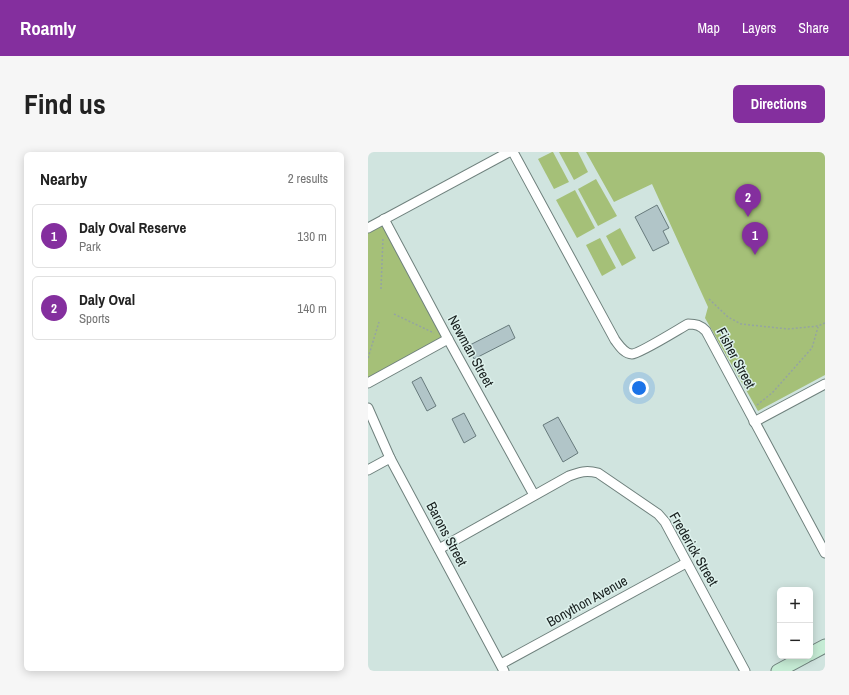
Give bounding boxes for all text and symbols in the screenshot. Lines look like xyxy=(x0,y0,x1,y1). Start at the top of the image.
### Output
text: Roamly xyxy=(20,15,76,41)
text: Map xyxy=(698,19,720,37)
text: Layers xyxy=(742,19,776,37)
text: Share xyxy=(798,19,829,37)
text: Find us xyxy=(24,85,106,123)
button: Directions xyxy=(733,85,825,123)
text: Nearby xyxy=(40,167,87,190)
text: 2 results xyxy=(288,170,328,187)
pin: 2 xyxy=(735,184,761,217)
text: Daly Oval Reserve xyxy=(79,217,186,238)
pin: 1 xyxy=(742,222,768,255)
text: 1 xyxy=(51,228,57,245)
text: 130 m xyxy=(297,228,327,245)
text: Park xyxy=(79,238,101,255)
text: Daly Oval xyxy=(79,289,135,310)
text: 2 xyxy=(51,300,57,317)
text: 140 m xyxy=(297,300,327,317)
text: Sports xyxy=(79,310,110,327)
street label: Newman Street xyxy=(444,312,498,390)
street label: Fisher Street xyxy=(712,324,760,392)
your location xyxy=(629,378,649,398)
street label: Barons Street xyxy=(423,499,471,569)
street label: Frederick Street xyxy=(666,509,722,589)
street label: Bonython Avenue xyxy=(543,571,631,631)
map controls xyxy=(777,587,813,659)
button: + xyxy=(777,587,813,623)
button: − xyxy=(777,623,813,659)

